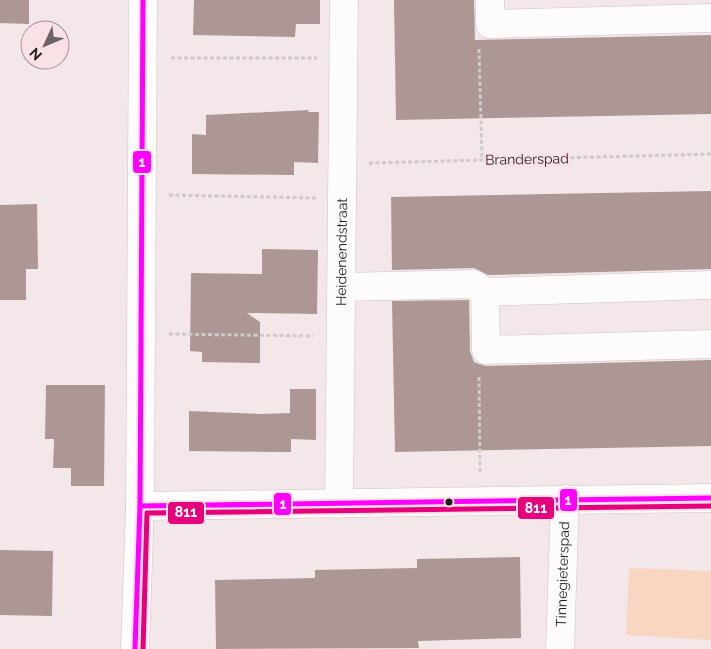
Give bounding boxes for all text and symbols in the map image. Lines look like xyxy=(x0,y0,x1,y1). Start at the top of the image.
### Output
north arrow xyxy=(20,20,70,70)
text: N xyxy=(26,45,45,63)
line badge: 1 xyxy=(132,150,152,174)
street label: Branderspad xyxy=(485,150,569,168)
text: 1 xyxy=(139,154,146,170)
street label: Heidenendstraat xyxy=(333,198,350,306)
line badge: 1 xyxy=(559,488,578,512)
line badge: 1 xyxy=(273,492,292,516)
text: 1 xyxy=(565,492,572,508)
text: 1 xyxy=(280,496,287,512)
line badge: 811 xyxy=(517,496,555,520)
unlabelled marker xyxy=(444,497,454,507)
text: 811 xyxy=(525,500,547,516)
line badge: 811 xyxy=(167,501,205,525)
text: 811 xyxy=(175,504,197,520)
street label: Tinnegieterspad xyxy=(553,521,572,627)

